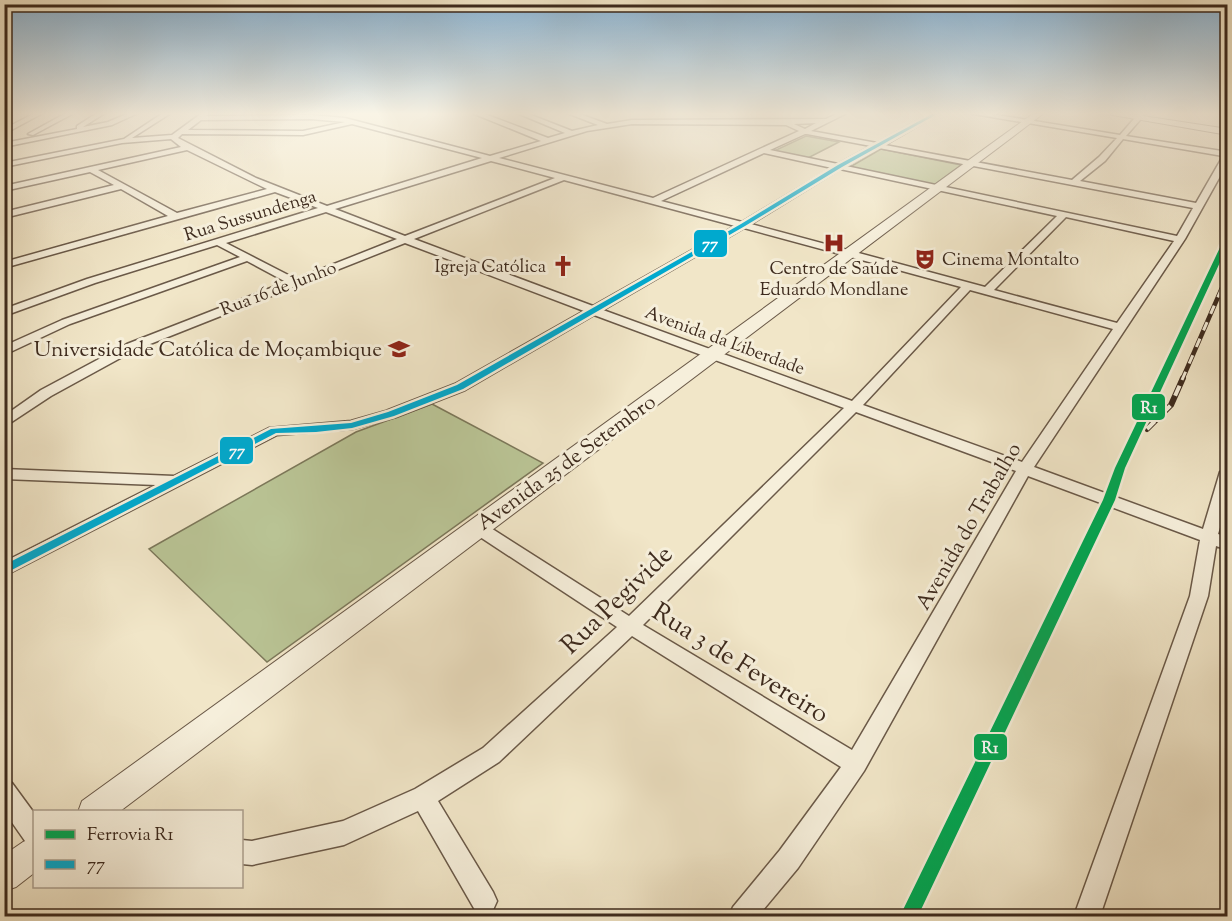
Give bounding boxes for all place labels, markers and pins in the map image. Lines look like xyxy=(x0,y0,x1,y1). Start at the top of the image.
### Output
hospital icon: Centro de Saúde Eduardo Mondlane xyxy=(822,231,846,255)
theatre icon: Cinema Montalto xyxy=(913,247,937,271)
place label: Cinema Montalto xyxy=(942,248,1079,274)
church icon: Igreja Católica xyxy=(551,254,575,278)
place label: Igreja Católica xyxy=(434,255,546,281)
place label: Centro de Saúde Eduardo Mondlane xyxy=(760,257,908,304)
place label: Universidade Católica de Moçambique xyxy=(34,336,382,366)
school or university icon: Universidade Católica de Moçambique xyxy=(387,337,411,361)

